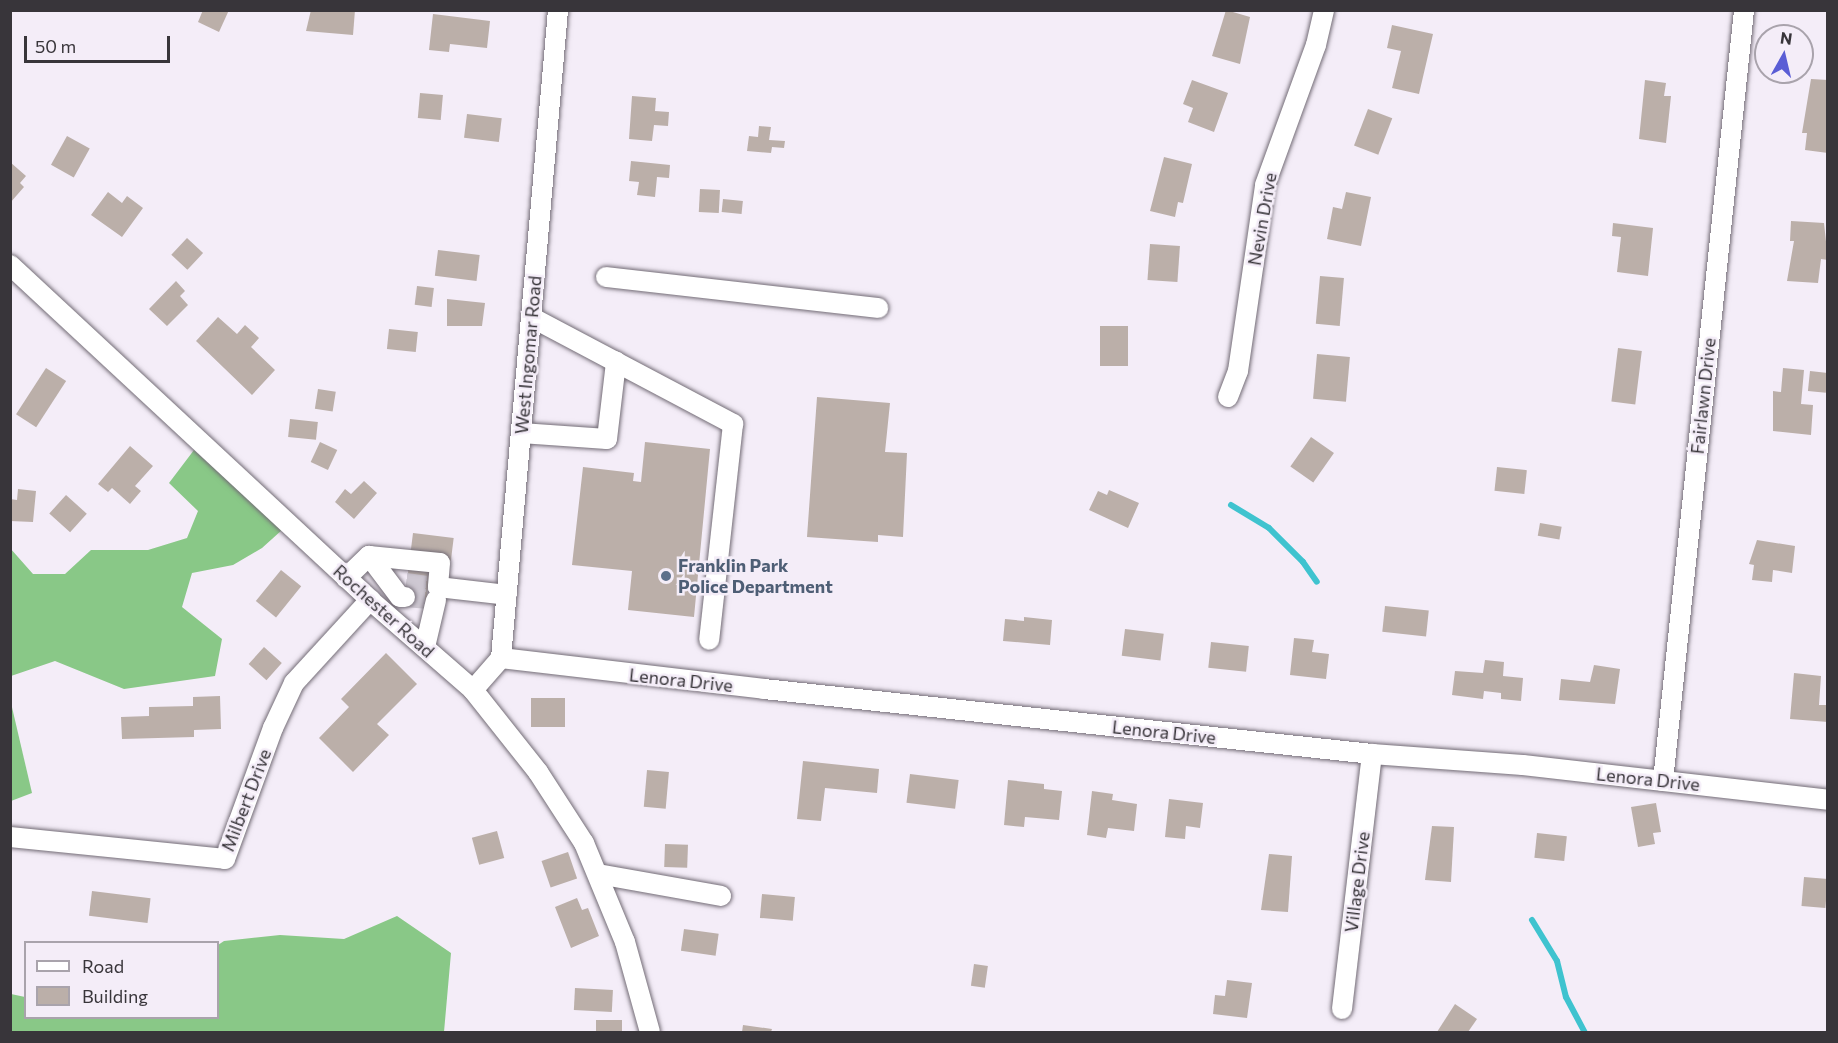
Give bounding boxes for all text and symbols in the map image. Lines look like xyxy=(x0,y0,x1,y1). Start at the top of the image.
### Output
scale bar xyxy=(27,24,172,62)
north arrow xyxy=(1754,24,1814,84)
text: N xyxy=(1779,27,1794,48)
text: 50 m xyxy=(35,35,76,57)
street label: Nevin Drive xyxy=(1243,171,1281,267)
street label: West Ingomar Road xyxy=(510,275,546,435)
street label: Fairlawn Drive xyxy=(1686,337,1720,455)
place label: Franklin Park Police Department xyxy=(678,555,833,598)
street label: Rochester Road xyxy=(329,560,439,662)
marker: Franklin Park Police Department xyxy=(659,569,673,583)
street label: Lenora Drive xyxy=(628,664,734,696)
street label: Lenora Drive xyxy=(1111,716,1217,748)
street label: Milbert Drive xyxy=(217,746,275,854)
street label: Lenora Drive xyxy=(1595,763,1701,795)
street label: Village Drive xyxy=(1340,830,1374,934)
legend xyxy=(24,941,219,1019)
text: Road xyxy=(82,955,124,977)
text: Building xyxy=(82,985,148,1007)

